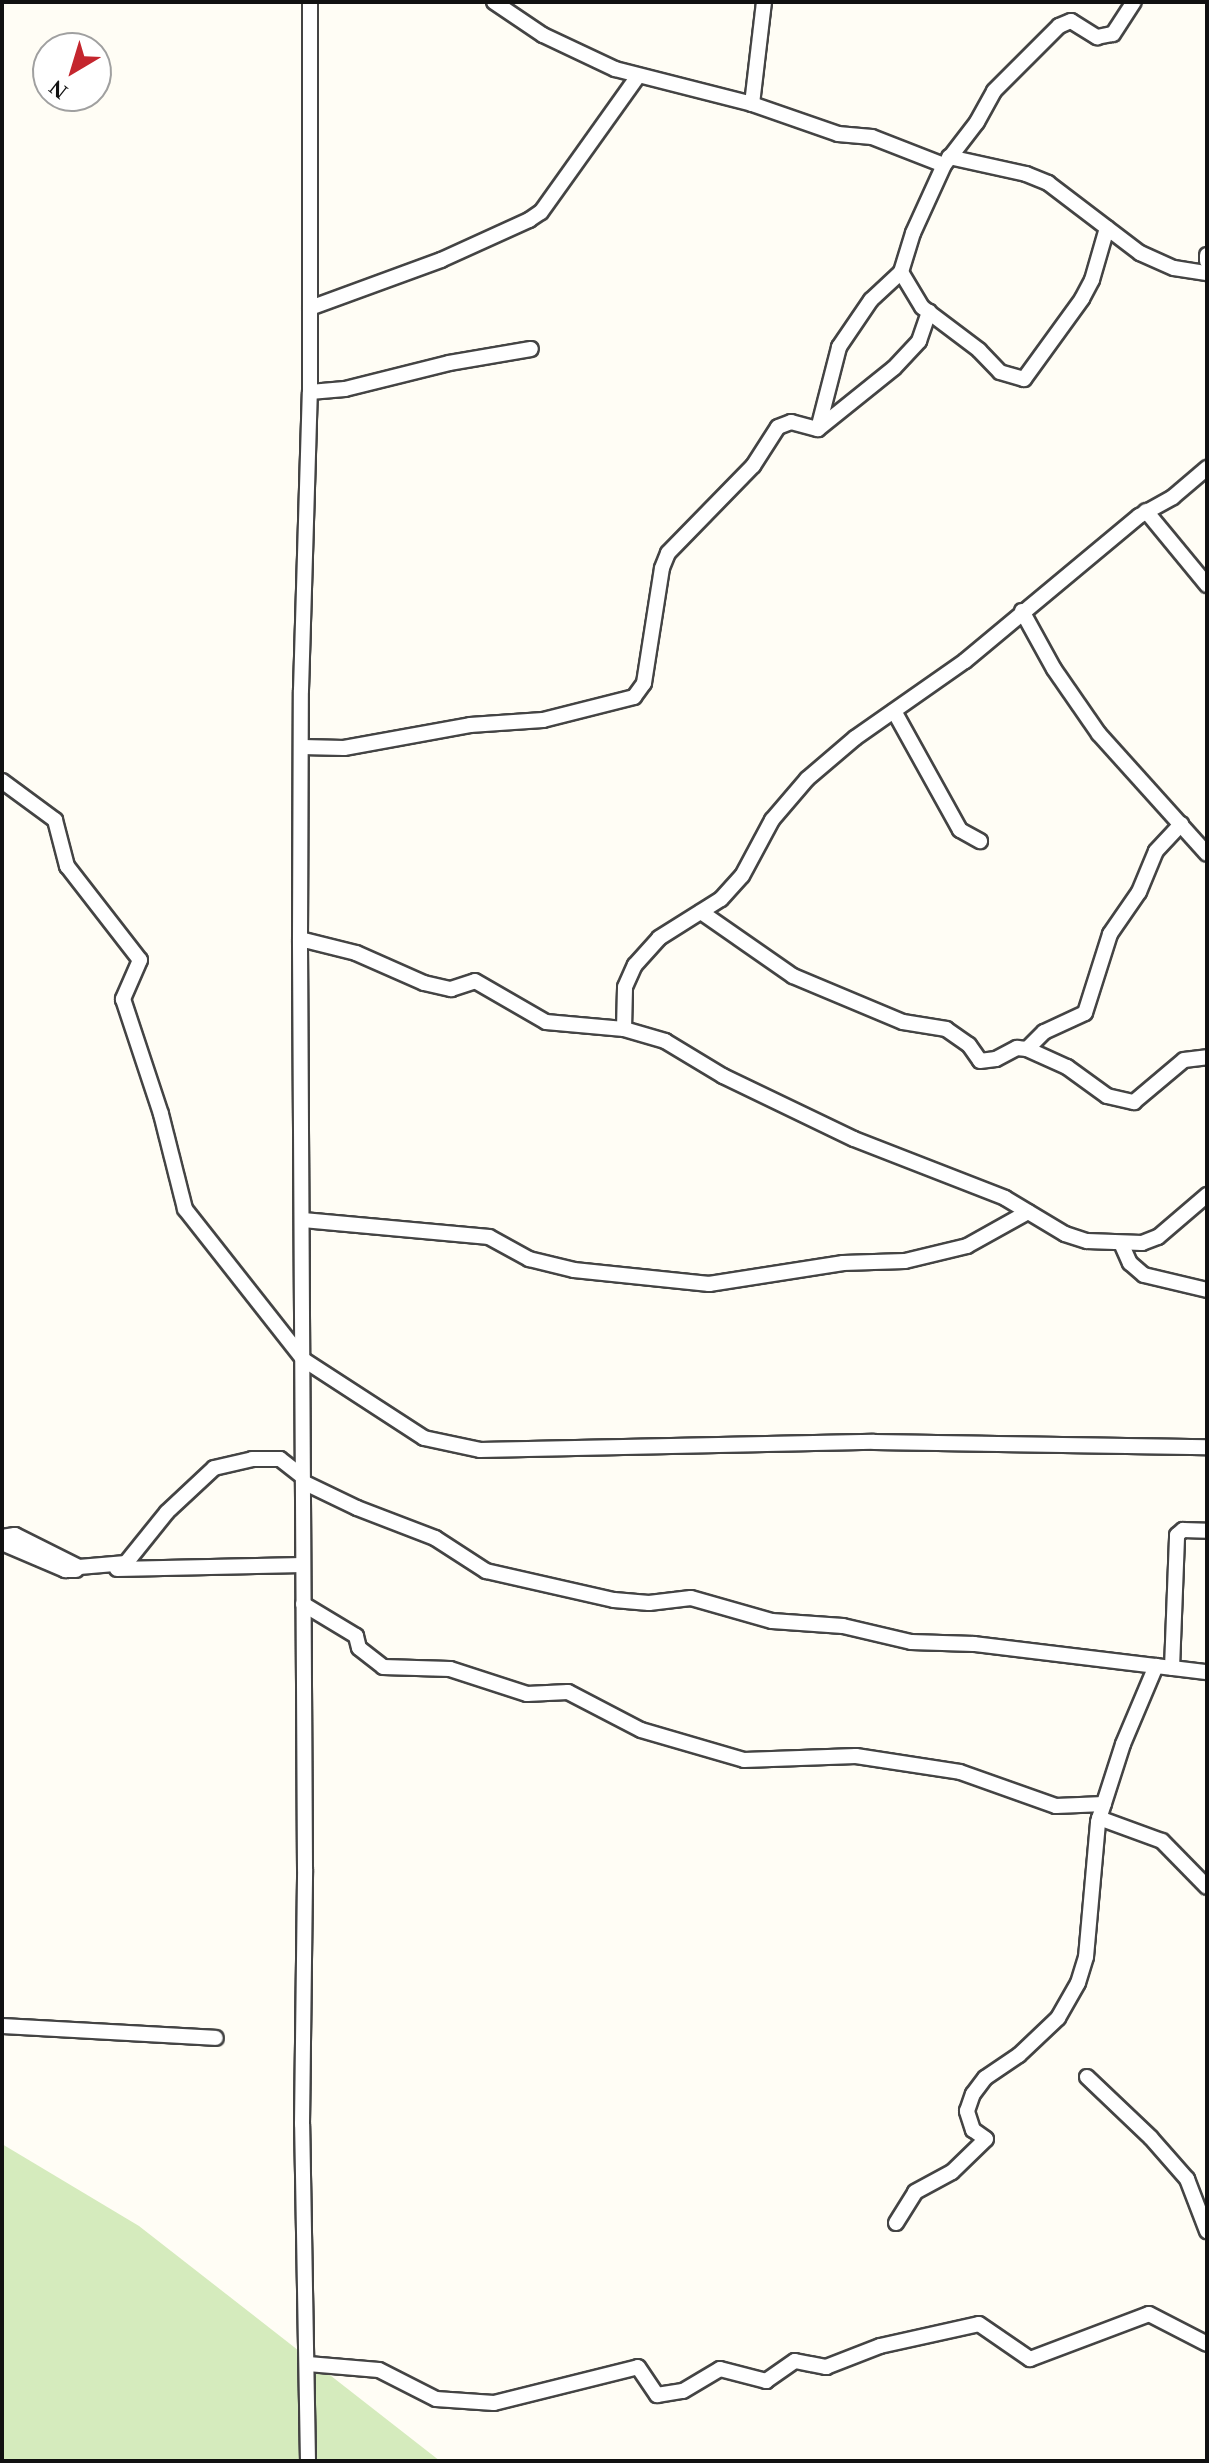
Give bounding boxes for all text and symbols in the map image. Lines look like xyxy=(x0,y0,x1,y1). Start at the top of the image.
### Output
north arrow xyxy=(32,32,112,112)
text: N xyxy=(44,75,72,104)

